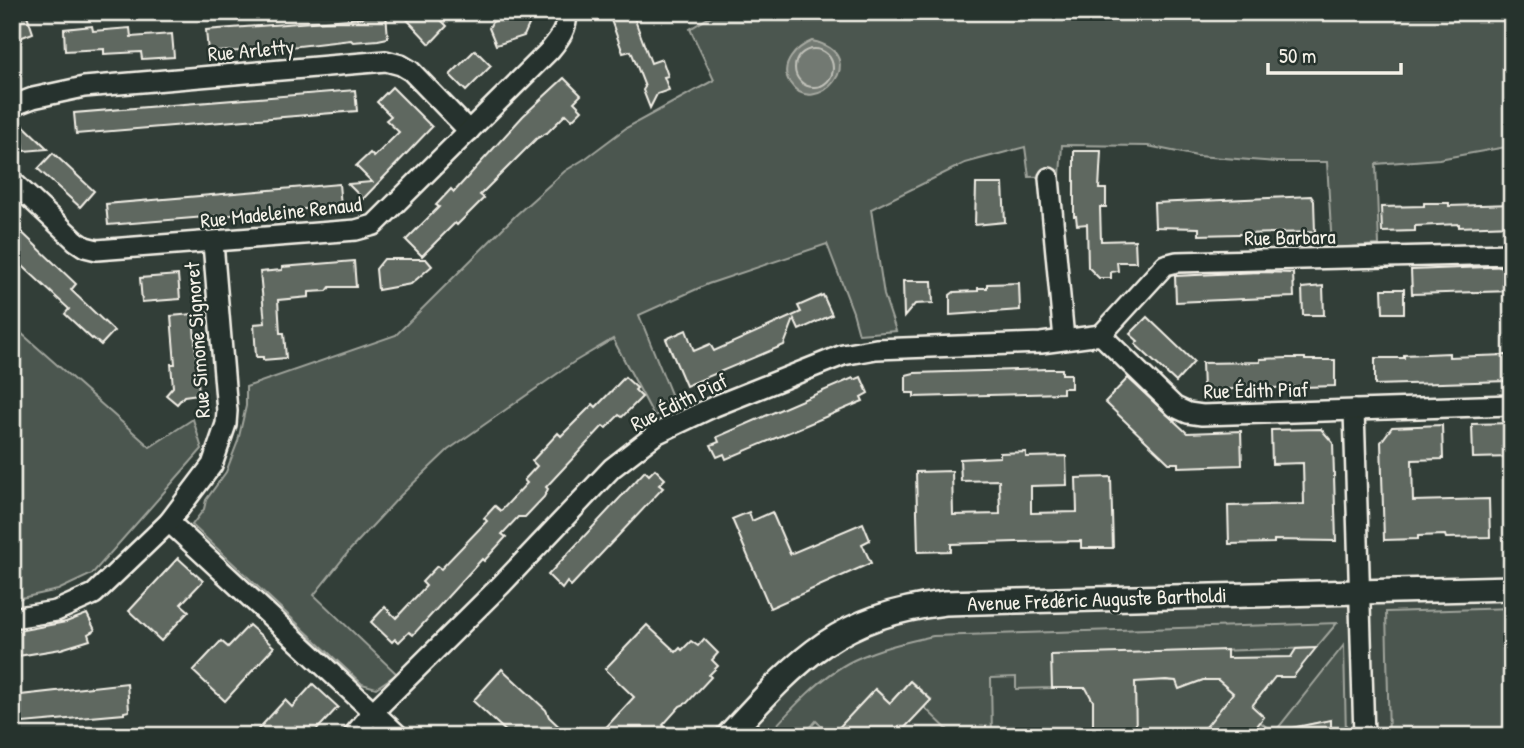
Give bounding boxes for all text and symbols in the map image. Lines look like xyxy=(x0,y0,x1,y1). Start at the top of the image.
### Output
street label: Rue Arletty xyxy=(207,32,296,68)
scale bar xyxy=(1268,32,1402,76)
text: 50 m xyxy=(1279,41,1316,70)
street label: Rue Madeleine Renaud xyxy=(199,189,363,235)
street label: Rue Barbara xyxy=(1244,222,1336,252)
street label: Rue Simone Signoret xyxy=(177,260,217,419)
street label: Rue Édith Piaf xyxy=(626,366,733,438)
street label: Rue Édith Piaf xyxy=(1203,375,1309,405)
street label: Avenue Frédéric Auguste Bartholdi xyxy=(967,580,1227,618)

